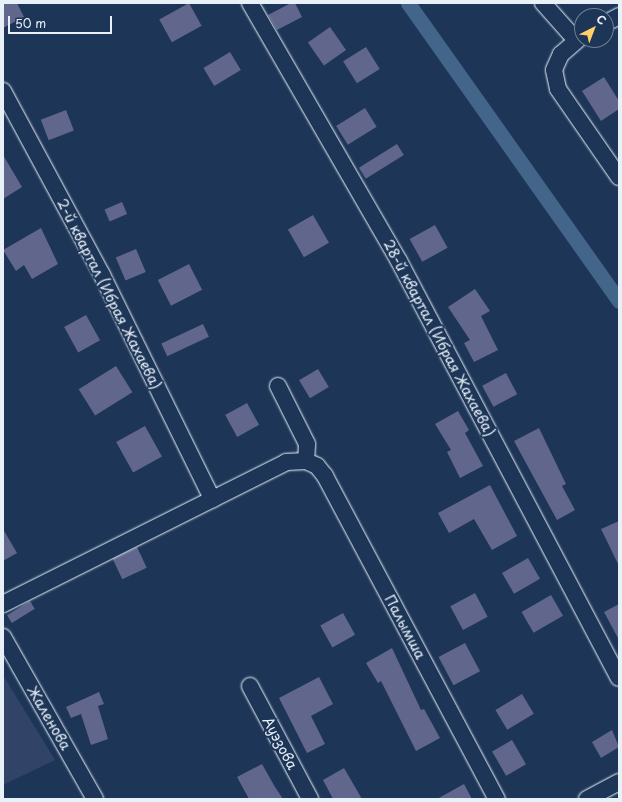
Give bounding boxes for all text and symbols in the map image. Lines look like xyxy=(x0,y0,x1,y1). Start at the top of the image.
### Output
scale bar xyxy=(10,8,114,34)
north arrow xyxy=(574,8,614,48)
text: С xyxy=(593,10,610,29)
text: 50 m xyxy=(15,14,46,32)
street label: 2-й квартал (Ибрая Жахаева) xyxy=(53,196,165,392)
street label: 28-й квартал (Ибрая Жахаева) xyxy=(380,236,498,440)
street label: Палымша xyxy=(381,592,429,662)
street label: Жаленова xyxy=(24,683,74,753)
street label: Ауэзова xyxy=(259,714,301,772)

